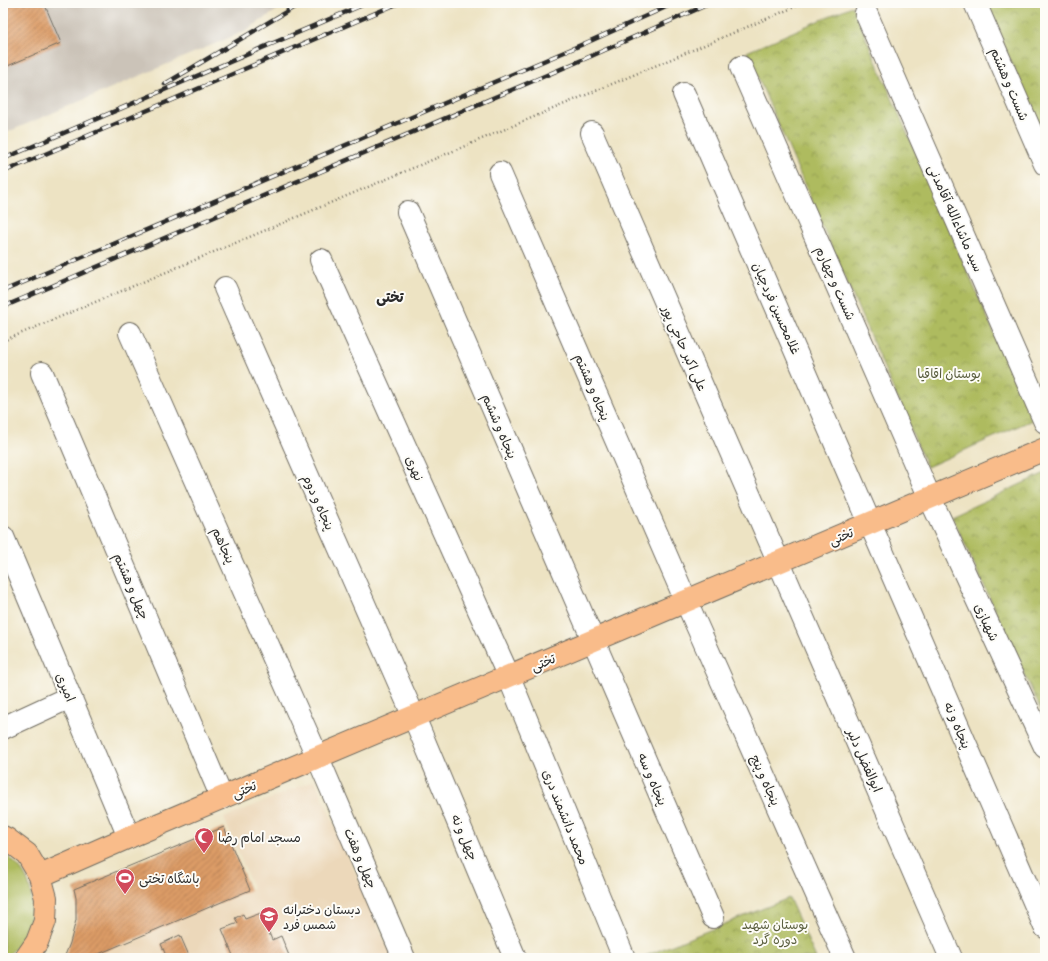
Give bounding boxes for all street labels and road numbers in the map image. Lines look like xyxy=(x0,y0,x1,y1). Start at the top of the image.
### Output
street label: شست و هشتم xyxy=(984,45,1032,125)
street label: سید ماشاءالله آقامدنی xyxy=(921,162,986,276)
street label: شست و چهارم xyxy=(809,244,859,324)
street label: غلامحسین فردچیان xyxy=(746,260,804,358)
street label: علی اکبر حاجی پور xyxy=(655,302,710,395)
street label: پنجاه و هشتم xyxy=(568,352,613,425)
street label: پنجاه و ششم xyxy=(475,392,520,463)
street label: نهری xyxy=(399,453,427,485)
street label: پنجاه و دوم xyxy=(296,472,338,534)
street label: پنجاهم xyxy=(205,525,238,567)
street label: تختی xyxy=(827,525,858,552)
street label: چهل و هشتم xyxy=(107,551,152,623)
street label: شهبازی xyxy=(968,601,1002,645)
street label: تختی xyxy=(529,651,560,678)
street label: امیری xyxy=(49,670,78,705)
street label: پنجاه و نه xyxy=(937,700,974,753)
street label: ابوالفضل دلیر xyxy=(840,725,885,796)
street label: پنجاه و سه xyxy=(631,751,670,809)
street label: پنجاه و پنج xyxy=(744,752,783,810)
street label: محمد دانشمند دری xyxy=(536,767,592,869)
street label: تختی xyxy=(230,778,261,805)
street label: چهل و نه xyxy=(444,812,481,864)
street label: چهل و هفت xyxy=(337,826,380,892)

